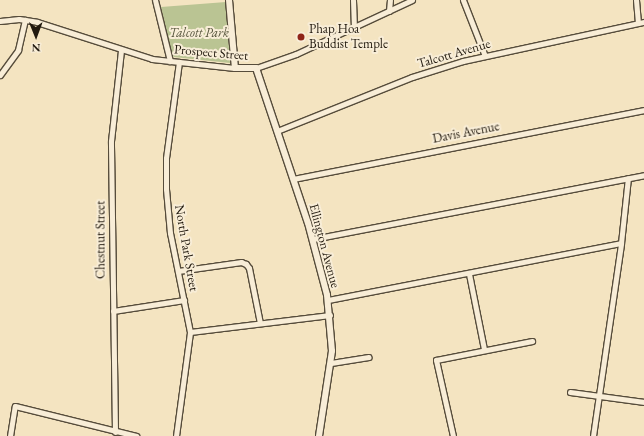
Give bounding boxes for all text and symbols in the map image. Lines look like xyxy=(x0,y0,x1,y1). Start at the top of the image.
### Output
north arrow xyxy=(16,16,56,56)
place label: Phap Hoa Buddist Temple xyxy=(309,22,388,53)
park label: Talcott Park xyxy=(169,25,229,41)
marker: Phap Hoa Buddist Temple xyxy=(296,32,306,42)
street label: Talcott Avenue xyxy=(416,36,492,72)
text: N xyxy=(32,41,41,55)
street label: Prospect Street xyxy=(173,42,249,64)
street label: Davis Avenue xyxy=(431,119,501,147)
street label: Chestnut Street xyxy=(93,201,109,279)
street label: Ellington Avenue xyxy=(305,202,343,290)
street label: North Park Street xyxy=(171,203,201,293)

